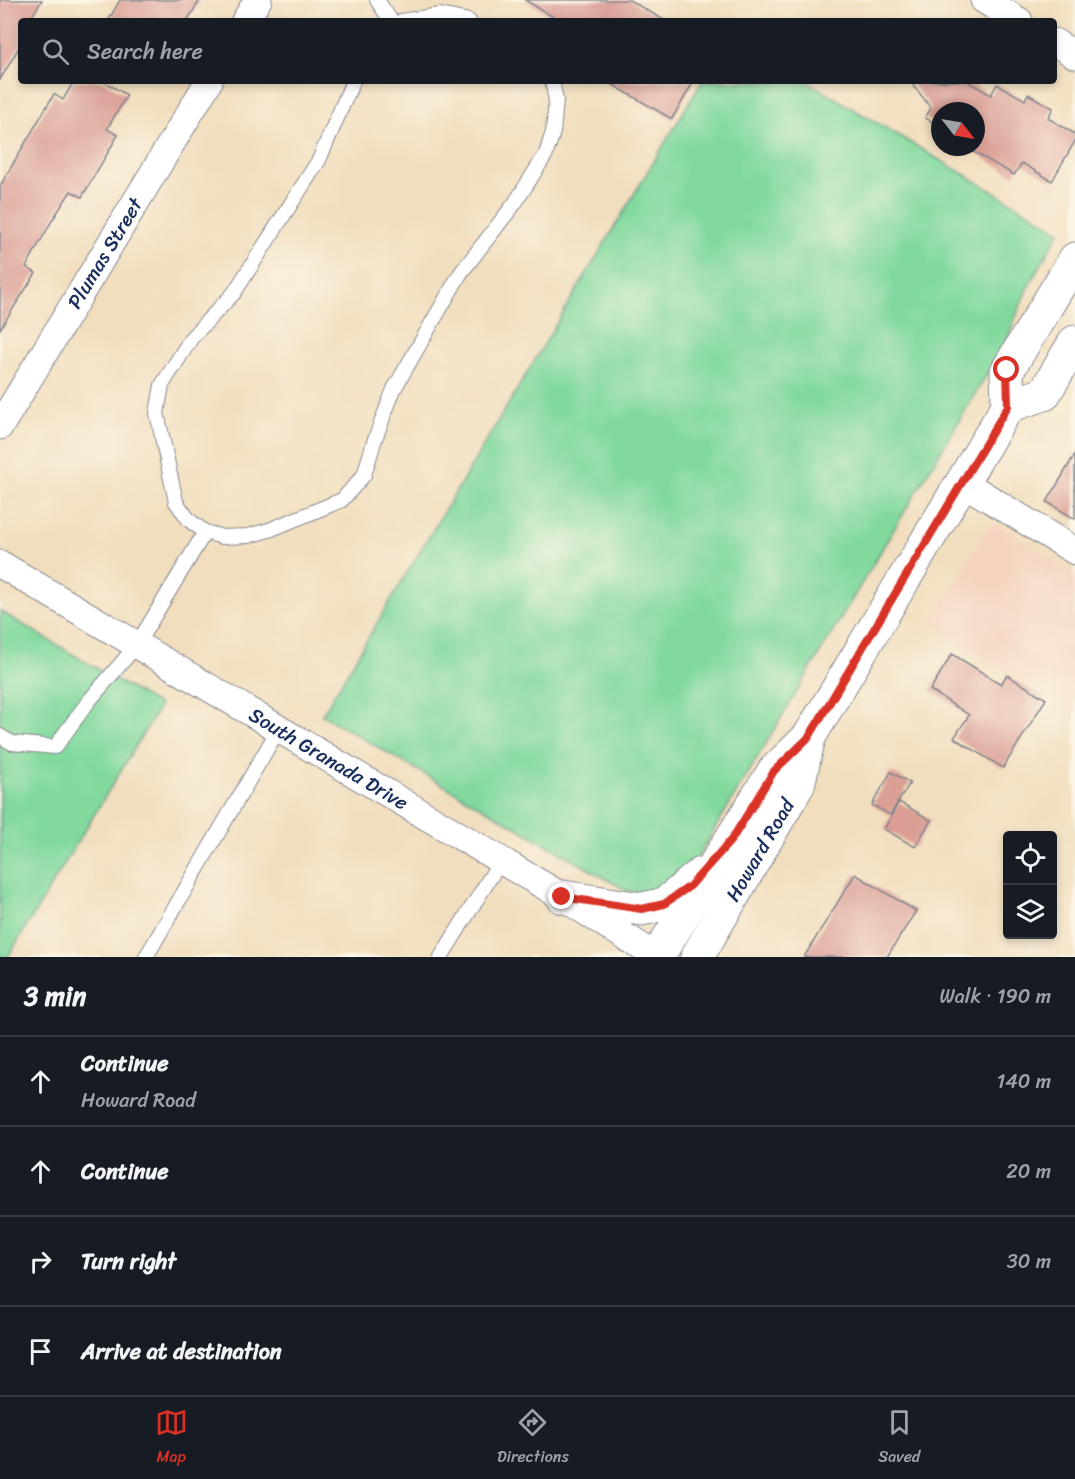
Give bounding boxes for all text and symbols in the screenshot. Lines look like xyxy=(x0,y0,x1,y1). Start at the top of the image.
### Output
search box xyxy=(18,18,1057,84)
text: Search here xyxy=(87,32,203,71)
icon: search xyxy=(39,35,72,68)
north arrow xyxy=(931,102,985,156)
street label: Plumas Street xyxy=(58,190,153,316)
route start xyxy=(993,356,1019,382)
street label: South Granada Drive xyxy=(242,698,415,820)
street label: Howard Road xyxy=(716,791,805,909)
map controls xyxy=(1003,831,1057,939)
button: locate xyxy=(1003,831,1057,885)
route end xyxy=(548,883,574,909)
button: layers xyxy=(1003,885,1057,939)
text: 3 min xyxy=(24,973,86,1019)
text: Walk · 190 m xyxy=(939,979,1051,1014)
text: Continue xyxy=(81,1044,169,1083)
text: 140 m xyxy=(997,1064,1051,1099)
icon: ahead xyxy=(24,1065,57,1098)
text: Howard Road xyxy=(81,1083,196,1118)
text: Continue xyxy=(81,1152,169,1191)
text: 20 m xyxy=(1006,1154,1051,1189)
icon: ahead xyxy=(24,1155,57,1188)
text: Turn right xyxy=(81,1242,176,1281)
text: 30 m xyxy=(1007,1244,1051,1279)
icon: right xyxy=(24,1245,57,1278)
text: Arrive at destination xyxy=(81,1332,282,1371)
icon: arrive xyxy=(24,1335,57,1368)
tab: Map xyxy=(155,1406,188,1471)
tab: Directions xyxy=(497,1406,569,1471)
tab: Saved xyxy=(878,1406,920,1471)

